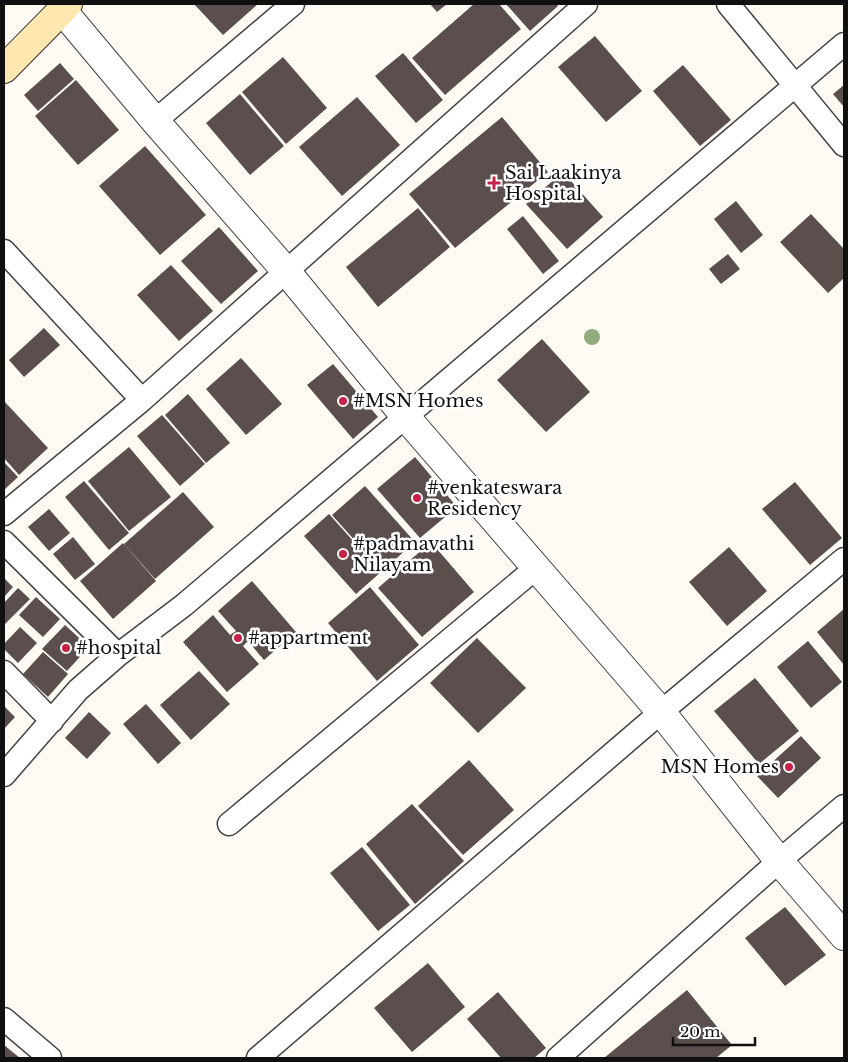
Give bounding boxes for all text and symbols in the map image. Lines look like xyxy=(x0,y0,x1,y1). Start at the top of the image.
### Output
place label: Sai Laakinya Hospital xyxy=(505,162,622,205)
marker: Sai Laakinya Hospital xyxy=(487,176,501,190)
place label: #MSN Homes xyxy=(353,390,483,412)
marker: #MSN Homes xyxy=(337,395,349,407)
place label: #venkateswara Residency xyxy=(427,477,562,520)
marker: #venkateswara Residency xyxy=(411,492,423,504)
place label: #padmavathi Nilayam xyxy=(353,533,474,576)
marker: #padmavathi Nilayam xyxy=(337,548,349,560)
place label: #appartment xyxy=(248,627,369,649)
marker: #appartment xyxy=(232,632,244,644)
place label: #hospital xyxy=(76,637,161,659)
marker: #hospital xyxy=(60,642,72,654)
place label: MSN Homes xyxy=(661,756,779,778)
marker: MSN Homes xyxy=(783,761,795,773)
scale bar xyxy=(673,1014,756,1046)
text: 20 m xyxy=(680,1022,720,1041)

